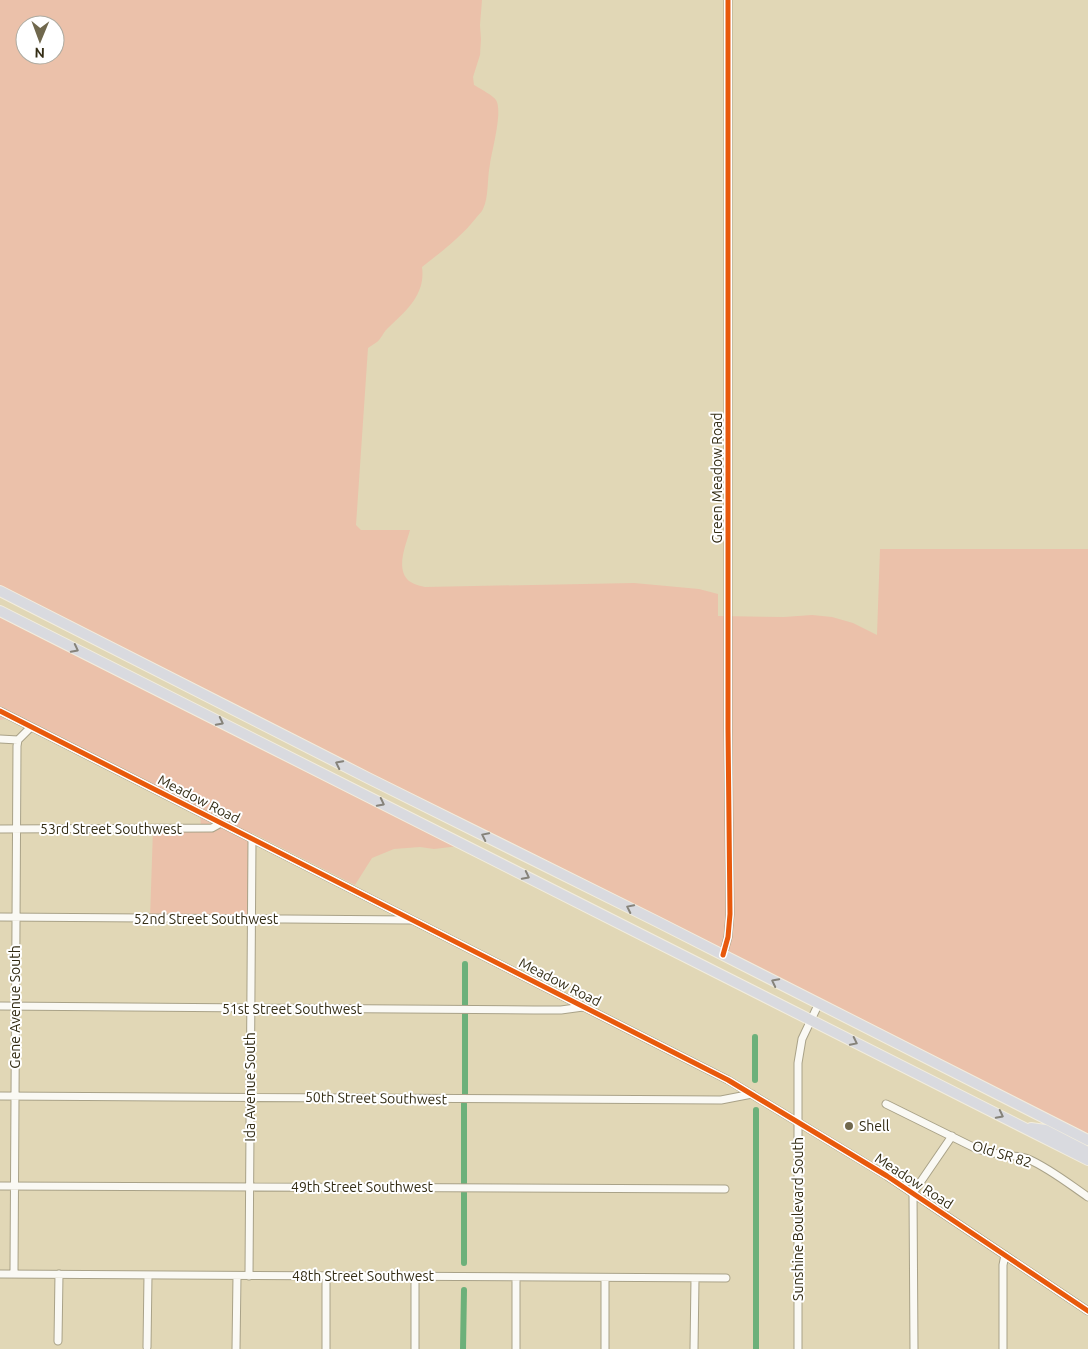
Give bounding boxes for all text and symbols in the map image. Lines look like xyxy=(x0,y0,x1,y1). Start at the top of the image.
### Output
north arrow xyxy=(15,15,65,65)
text: N xyxy=(34,45,45,61)
street label: Green Meadow Road xyxy=(709,412,725,544)
one-way arrow xyxy=(69,643,78,653)
one-way arrow xyxy=(215,716,224,726)
one-way arrow xyxy=(335,760,344,770)
street label: Meadow Road xyxy=(155,771,243,827)
one-way arrow xyxy=(376,796,385,807)
street label: 53rd Street Southwest xyxy=(40,821,182,837)
one-way arrow xyxy=(481,832,490,842)
one-way arrow xyxy=(521,870,530,880)
one-way arrow xyxy=(626,904,635,914)
street label: 52nd Street Southwest xyxy=(134,911,279,927)
street label: Gene Avenue South xyxy=(7,945,23,1069)
street label: Meadow Road xyxy=(516,954,604,1010)
one-way arrow xyxy=(772,978,781,988)
street label: 51st Street Southwest xyxy=(222,1001,363,1017)
street label: Ida Avenue South xyxy=(242,1032,258,1142)
one-way arrow xyxy=(849,1036,858,1046)
street label: 50th Street Southwest xyxy=(305,1089,448,1107)
one-way arrow xyxy=(995,1109,1004,1119)
place label: Shell xyxy=(859,1118,890,1134)
marker: Shell xyxy=(843,1120,855,1132)
street label: Sunshine Boulevard South xyxy=(790,1137,806,1301)
street label: Old SR 82 xyxy=(970,1137,1034,1171)
street label: Meadow Road xyxy=(872,1150,956,1212)
street label: 49th Street Southwest xyxy=(291,1179,433,1195)
street label: 48th Street Southwest xyxy=(292,1268,434,1284)

